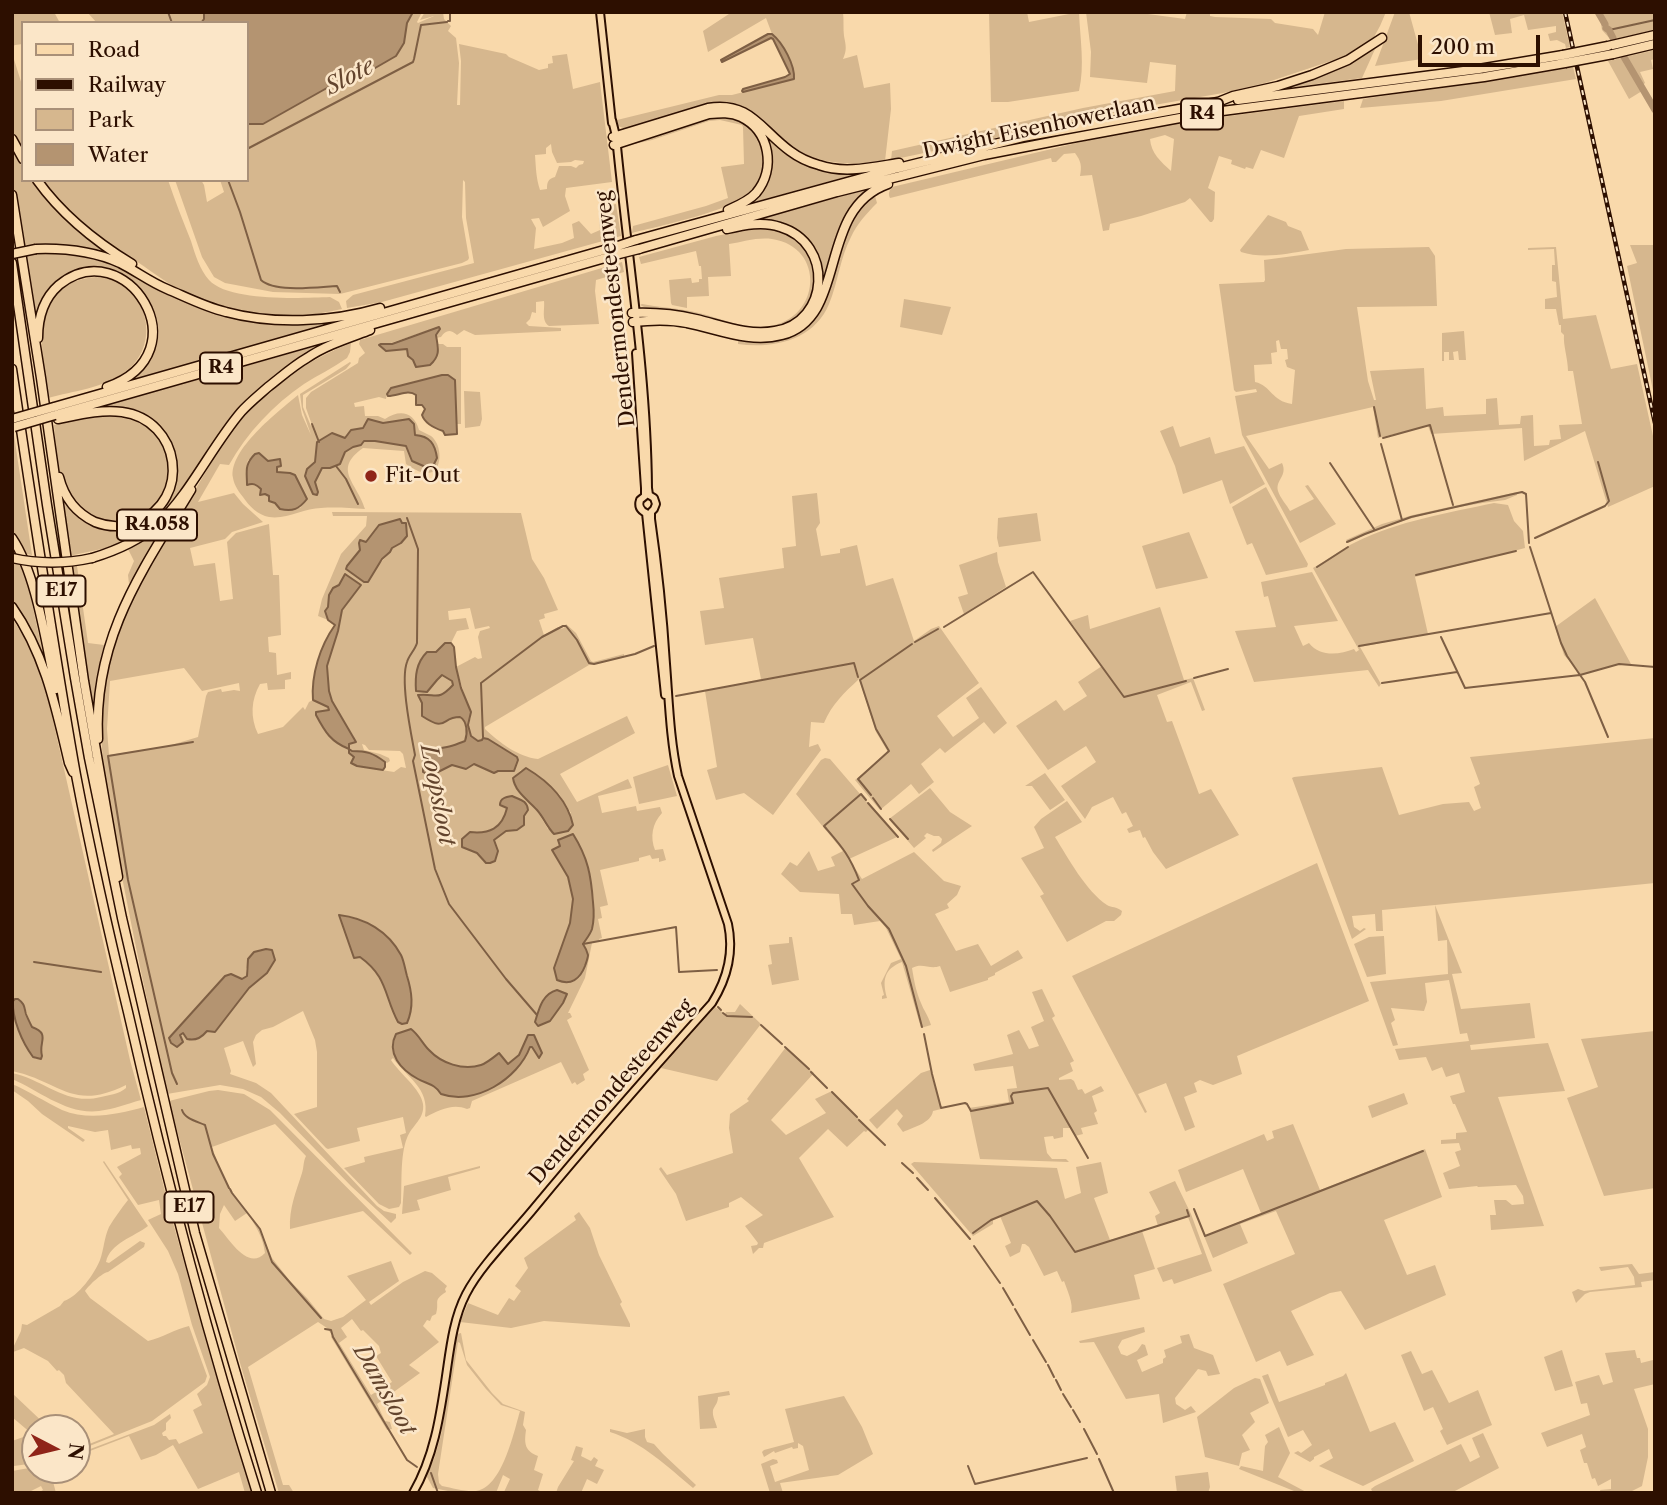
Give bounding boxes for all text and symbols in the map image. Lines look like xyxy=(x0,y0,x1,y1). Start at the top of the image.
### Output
legend xyxy=(21,21,248,182)
scale bar xyxy=(1422,21,1544,65)
text: 200 m xyxy=(1431,34,1495,59)
text: Road xyxy=(88,37,140,62)
water label: Slote xyxy=(321,53,379,101)
text: Railway xyxy=(88,72,166,97)
street label: Dwight Eisenhowerlaan xyxy=(920,91,1158,165)
road number: R4 xyxy=(1181,98,1223,130)
text: Park xyxy=(88,107,134,132)
text: Water xyxy=(88,142,148,167)
street label: Dendermondesteenweg xyxy=(591,190,641,428)
road number: R4 xyxy=(200,352,242,384)
place label: Fit-Out xyxy=(385,463,460,489)
marker: Fit-Out xyxy=(363,468,379,484)
road number: R4.058 xyxy=(117,510,197,540)
road number: E17 xyxy=(36,576,86,606)
water label: Loopsloot xyxy=(414,742,460,848)
street label: Dendermondesteenweg xyxy=(525,994,699,1190)
road number: E17 xyxy=(164,1191,214,1222)
water label: Damsloot xyxy=(347,1339,421,1441)
north arrow xyxy=(21,1414,91,1484)
text: N xyxy=(63,1442,88,1461)

